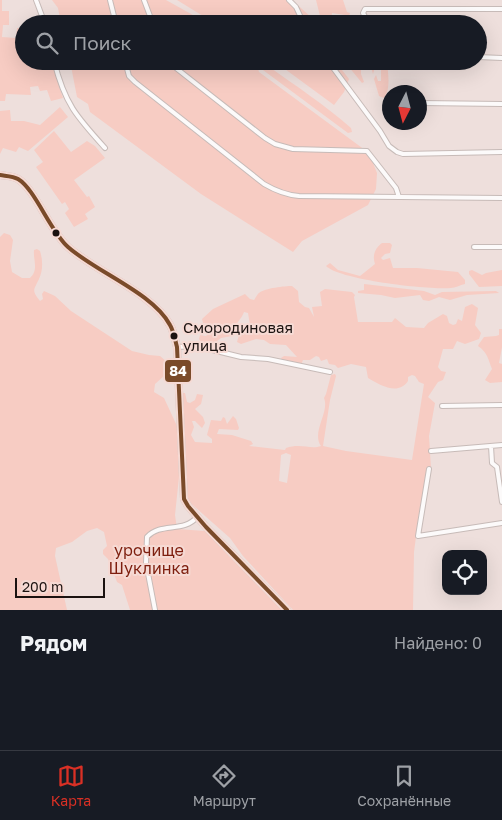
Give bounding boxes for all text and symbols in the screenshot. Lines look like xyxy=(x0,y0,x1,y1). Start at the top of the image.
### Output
search box xyxy=(15,15,487,70)
icon: search xyxy=(33,29,61,57)
text: Поиск xyxy=(73,31,132,54)
north arrow xyxy=(382,85,427,130)
unlabelled marker xyxy=(51,228,61,238)
place label: Смородиновая улица xyxy=(183,318,293,354)
marker: Смородиновая улица xyxy=(169,331,179,341)
line badge: 84 xyxy=(164,359,192,383)
text: 84 xyxy=(169,362,187,379)
park label: урочище Шуклинка xyxy=(109,540,189,578)
map controls xyxy=(442,550,487,595)
button: locate xyxy=(442,550,487,595)
scale bar xyxy=(15,575,105,598)
text: 200 m xyxy=(22,578,63,595)
text: Рядом xyxy=(20,630,87,656)
text: Найдено: 0 xyxy=(394,633,482,653)
tab: Карта xyxy=(51,762,91,809)
tab: Маршрут xyxy=(193,762,256,809)
tab: Сохранённые xyxy=(357,762,451,809)

